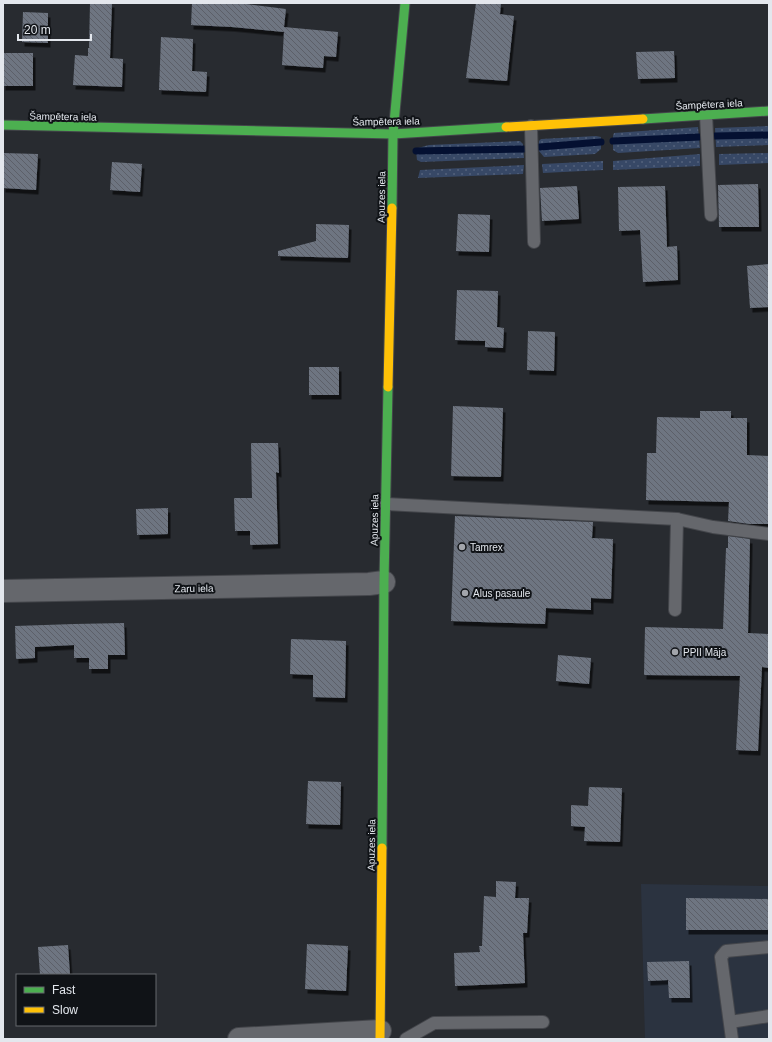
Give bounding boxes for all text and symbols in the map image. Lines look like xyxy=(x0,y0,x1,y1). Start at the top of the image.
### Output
scale bar xyxy=(18,16,91,42)
text: 20 m xyxy=(24,23,51,37)
street label: Šampētera iela xyxy=(675,96,743,112)
street label: Šampētera iela xyxy=(29,109,97,123)
street label: Šampētera iela xyxy=(352,114,420,128)
street label: Apuzes iela xyxy=(376,171,387,223)
street label: Apuzes iela xyxy=(369,494,380,546)
marker: Tamrex xyxy=(457,542,467,552)
place label: Tamrex xyxy=(470,542,503,553)
street label: Zaru iela xyxy=(174,583,214,594)
marker: Alus pasaule xyxy=(460,588,470,598)
place label: Alus pasaule xyxy=(473,588,531,599)
marker: PPII Māja xyxy=(670,647,680,657)
place label: PPII Māja xyxy=(683,647,727,658)
street label: Apuzes iela xyxy=(366,819,377,871)
legend xyxy=(16,974,156,1026)
text: Fast xyxy=(52,983,76,997)
text: Slow xyxy=(52,1003,78,1017)

